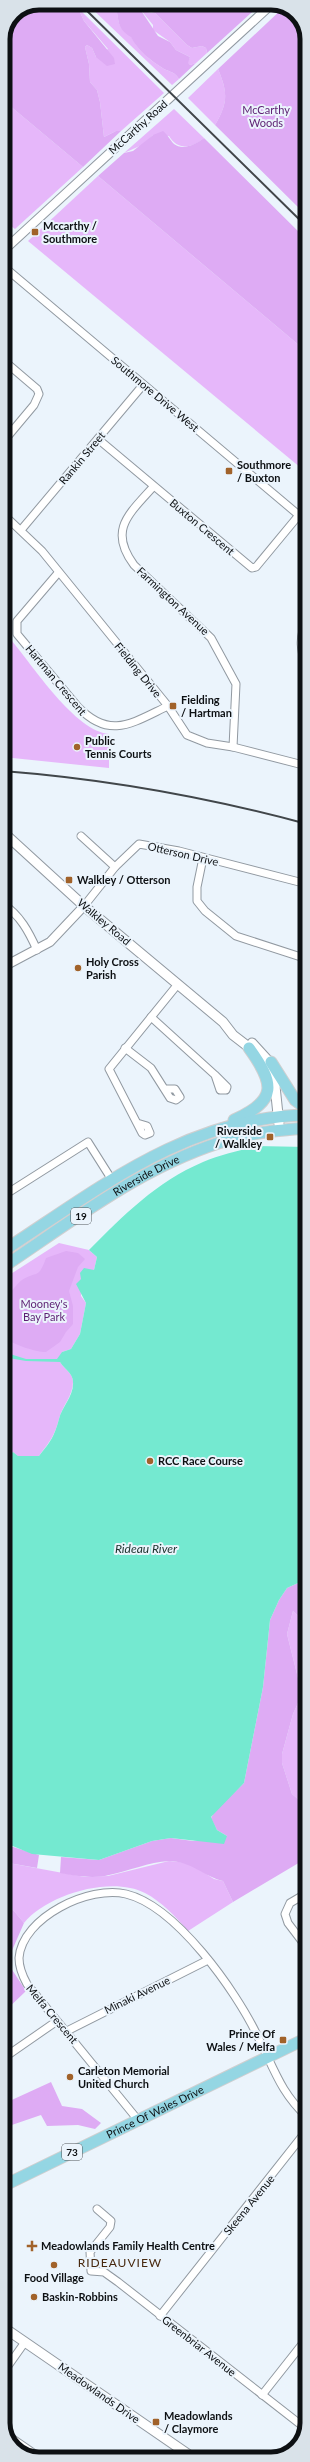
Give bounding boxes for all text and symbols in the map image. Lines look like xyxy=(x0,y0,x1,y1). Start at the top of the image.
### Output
street label: McCarthy Road xyxy=(106,97,170,156)
park label: McCarthy Woods xyxy=(242,103,290,129)
place label: Mccarthy / Southmore xyxy=(43,219,97,245)
marker: Mccarthy / Southmore xyxy=(30,227,40,237)
street label: Southmore Drive West xyxy=(109,353,202,434)
street label: Rankin Street xyxy=(56,429,107,487)
place label: Southmore / Buxton xyxy=(237,458,291,484)
marker: Southmore / Buxton xyxy=(224,466,234,476)
street label: Buxton Crescent xyxy=(167,496,237,557)
street label: Farmington Avenue xyxy=(135,564,212,637)
street label: Fielding Drive xyxy=(112,640,165,700)
street label: Hartman Crescent xyxy=(23,642,90,718)
place label: Fielding / Hartman xyxy=(181,693,232,719)
marker: Fielding / Hartman xyxy=(168,701,178,711)
place label: Public Tennis Courts xyxy=(85,734,152,760)
marker: Public Tennis Courts xyxy=(72,742,82,752)
street label: Otterson Drive xyxy=(146,839,220,868)
place label: Walkley / Otterson xyxy=(77,873,170,886)
marker: Walkley / Otterson xyxy=(64,875,74,885)
street label: Walkley Road xyxy=(75,896,134,948)
place label: Holy Cross Parish xyxy=(86,955,139,981)
marker: Holy Cross Parish xyxy=(73,963,83,973)
place label: Riverside / Walkley xyxy=(215,1124,262,1150)
marker: Riverside / Walkley xyxy=(265,1132,275,1142)
street label: Riverside Drive xyxy=(110,1152,181,1198)
road number: 19 xyxy=(71,1208,91,1224)
park label: Mooney's Bay Park xyxy=(21,1297,68,1323)
place label: RCC Race Course xyxy=(158,1454,243,1467)
marker: RCC Race Course xyxy=(145,1456,155,1466)
water label: Rideau River xyxy=(115,1541,178,1556)
street label: Minaki Avenue xyxy=(102,1973,172,2016)
street label: Melfa Crescent xyxy=(24,1981,81,2046)
place label: Prince Of Wales / Melfa xyxy=(206,2027,275,2053)
marker: Prince Of Wales / Melfa xyxy=(278,2035,288,2045)
place label: Carleton Memorial United Church xyxy=(78,2064,170,2090)
marker: Carleton Memorial United Church xyxy=(65,2072,75,2082)
street label: Prince Of Wales Drive xyxy=(104,2082,206,2141)
road number: 73 xyxy=(62,2144,82,2160)
street label: Skeena Avenue xyxy=(221,2172,277,2237)
place label: Meadowlands Family Health Centre xyxy=(41,2239,215,2252)
marker: Meadowlands Family Health Centre xyxy=(26,2240,38,2252)
district label: RIDEAUVIEW xyxy=(78,2255,162,2270)
marker: Food Village xyxy=(49,2260,59,2270)
place label: Food Village xyxy=(24,2271,84,2284)
place label: Baskin-Robbins xyxy=(42,2290,118,2303)
marker: Baskin-Robbins xyxy=(29,2292,39,2302)
street label: Greenbriar Avenue xyxy=(160,2313,239,2379)
street label: Meadowlands Drive xyxy=(56,2360,143,2426)
place label: Meadowlands / Claymore xyxy=(164,2409,233,2435)
marker: Meadowlands / Claymore xyxy=(151,2417,161,2427)

